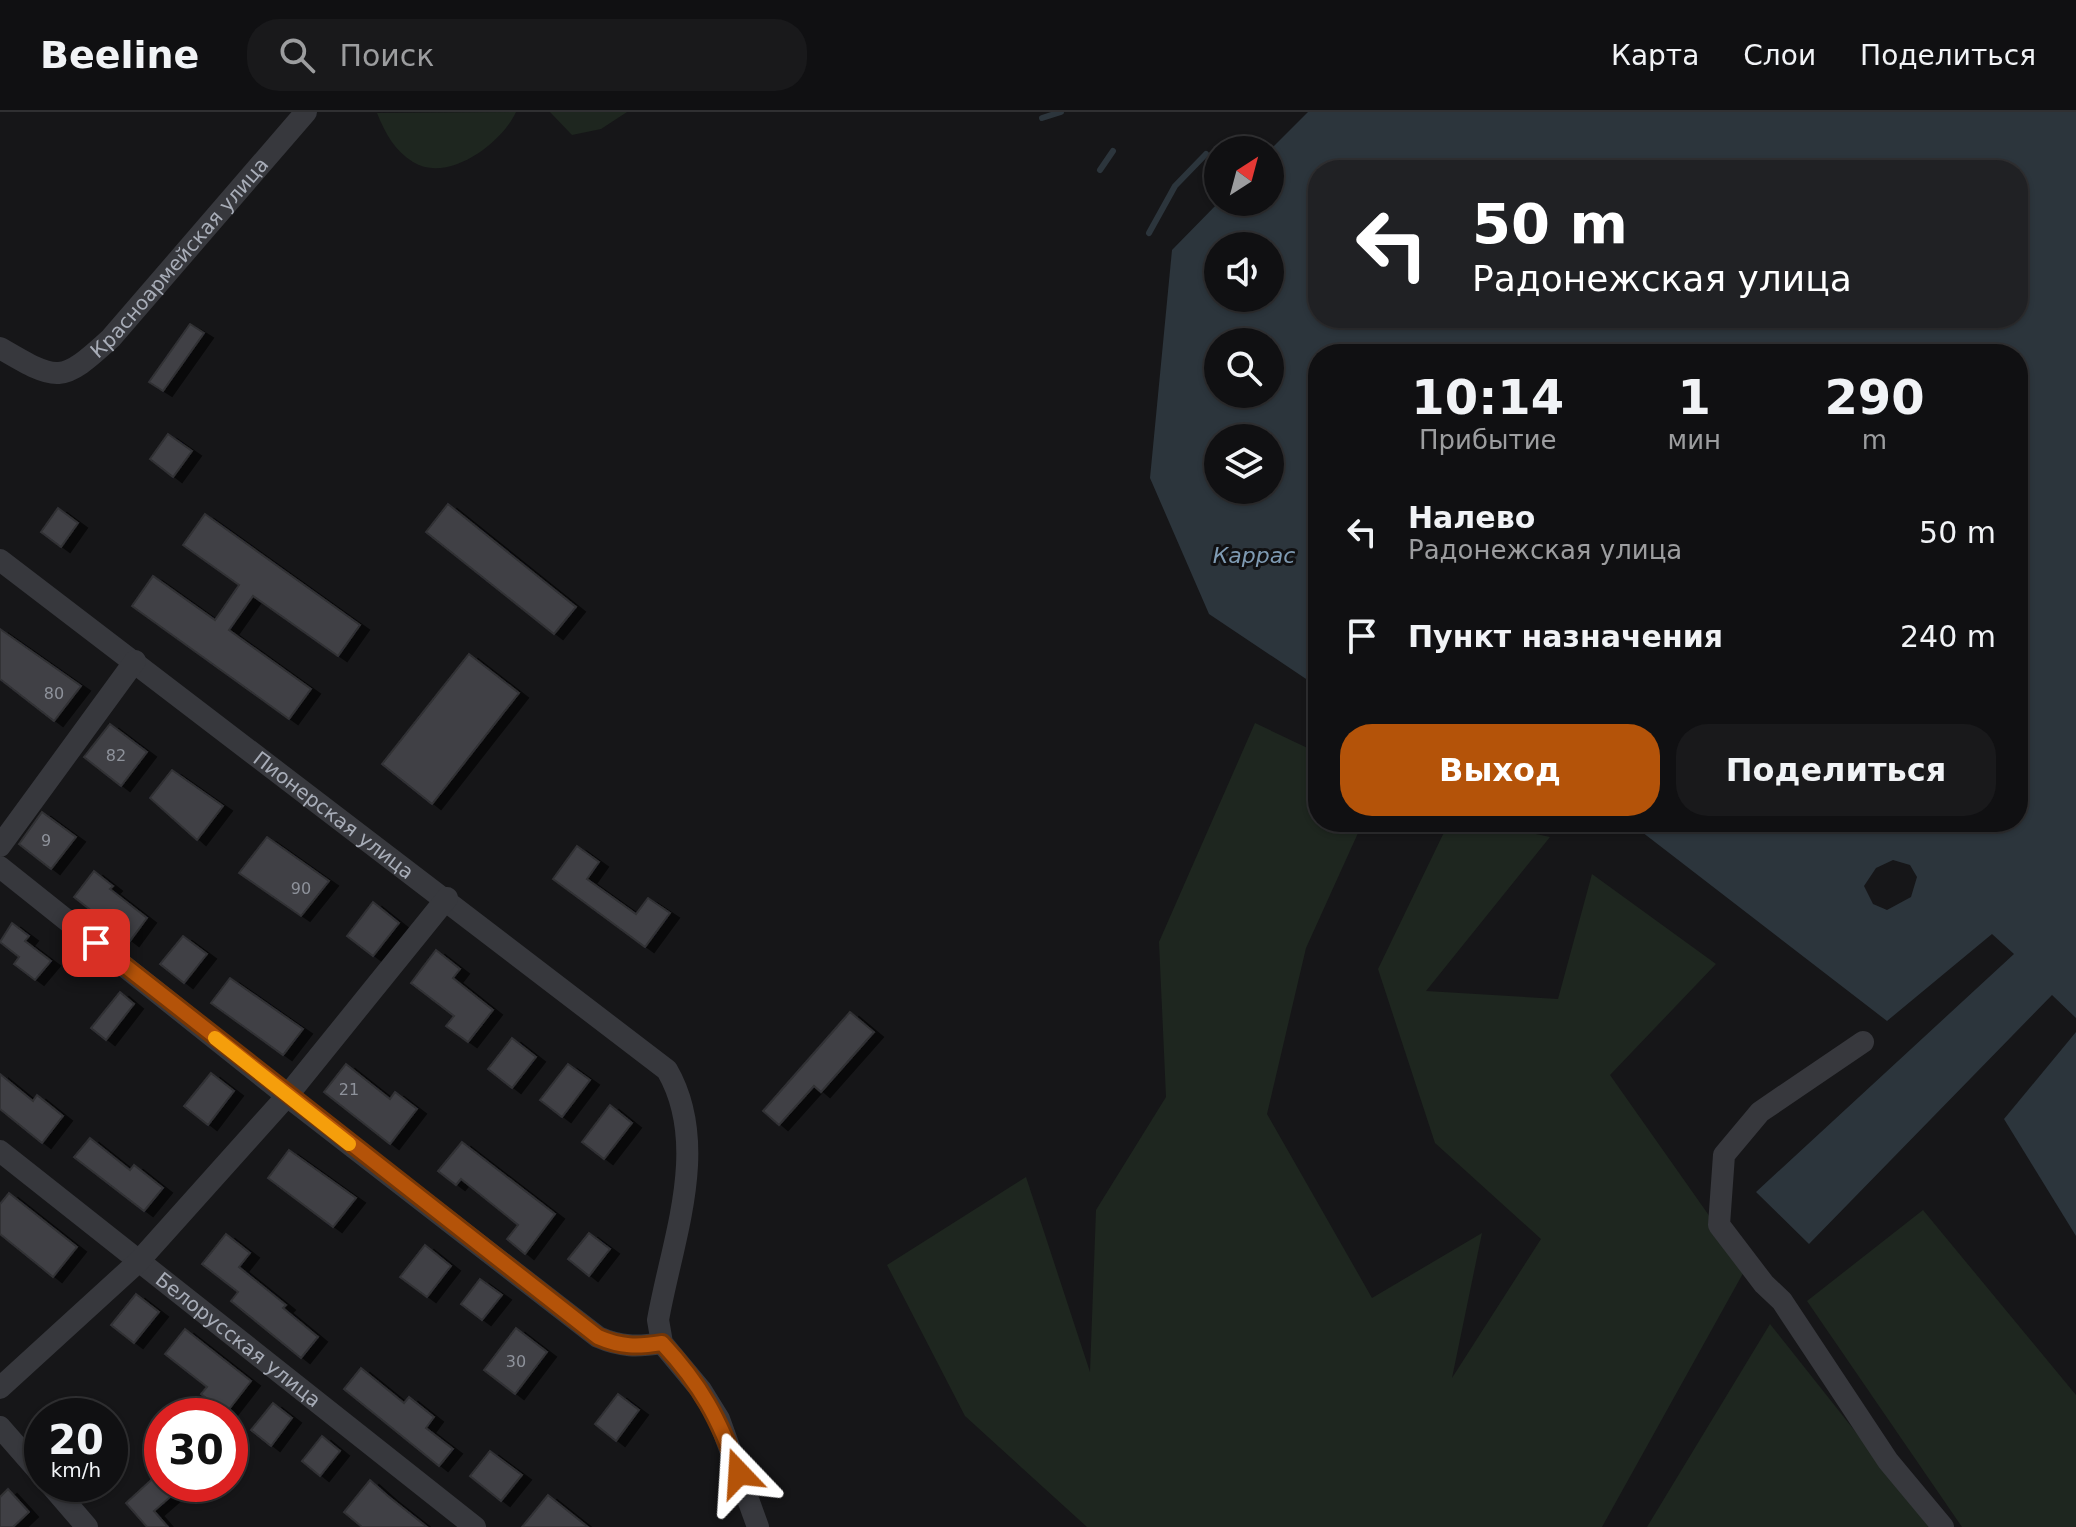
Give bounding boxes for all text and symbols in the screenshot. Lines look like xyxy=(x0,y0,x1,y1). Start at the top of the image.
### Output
search box xyxy=(247,19,807,91)
text: Beeline xyxy=(40,33,199,77)
icon: search xyxy=(275,33,319,77)
text: Поиск xyxy=(339,38,434,73)
text: Карта xyxy=(1611,39,1699,72)
text: Слои xyxy=(1743,39,1816,72)
text: Поделиться xyxy=(1860,39,2036,72)
north arrow xyxy=(1204,136,1284,216)
map controls xyxy=(1204,136,1284,504)
street label: Красноармейская улица xyxy=(85,153,273,363)
text: 50 m xyxy=(1472,191,1628,256)
icon: left xyxy=(1340,192,1444,296)
button: sound xyxy=(1204,232,1284,312)
text: Радонежская улица xyxy=(1472,258,1852,299)
button: search xyxy=(1204,328,1284,408)
text: 10:14 xyxy=(1411,369,1564,425)
text: 1 xyxy=(1678,369,1711,425)
text: 290 xyxy=(1824,369,1925,425)
button: layers xyxy=(1204,424,1284,504)
text: Прибытие xyxy=(1419,425,1557,455)
text: мин xyxy=(1668,425,1721,455)
text: m xyxy=(1862,425,1887,455)
text: Налево xyxy=(1408,500,1535,535)
icon: left xyxy=(1340,510,1384,554)
text: 50 m xyxy=(1919,515,1996,550)
text: Радонежская улица xyxy=(1408,535,1682,565)
water label: Каррас xyxy=(1213,543,1295,568)
icon: arrive xyxy=(1340,614,1384,658)
text: Пункт назначения xyxy=(1408,619,1723,654)
text: 240 m xyxy=(1900,619,1996,654)
house number: 80 xyxy=(44,684,64,703)
button: Выход xyxy=(1340,724,1660,816)
button: Поделиться xyxy=(1676,724,1996,816)
house number: 82 xyxy=(106,746,126,765)
street label: Пионерская улица xyxy=(249,746,419,884)
house number: 9 xyxy=(41,831,51,850)
house number: 90 xyxy=(291,879,311,898)
pin xyxy=(62,909,130,977)
icon: arrive xyxy=(74,921,118,965)
house number: 21 xyxy=(339,1080,359,1099)
street label: Белорусская улица xyxy=(151,1267,326,1412)
house number: 30 xyxy=(506,1352,526,1371)
speed limit sign: 30 xyxy=(144,1398,248,1502)
text: 20 xyxy=(48,1417,104,1463)
position arrow xyxy=(697,1431,781,1515)
text: km/h xyxy=(51,1458,101,1482)

